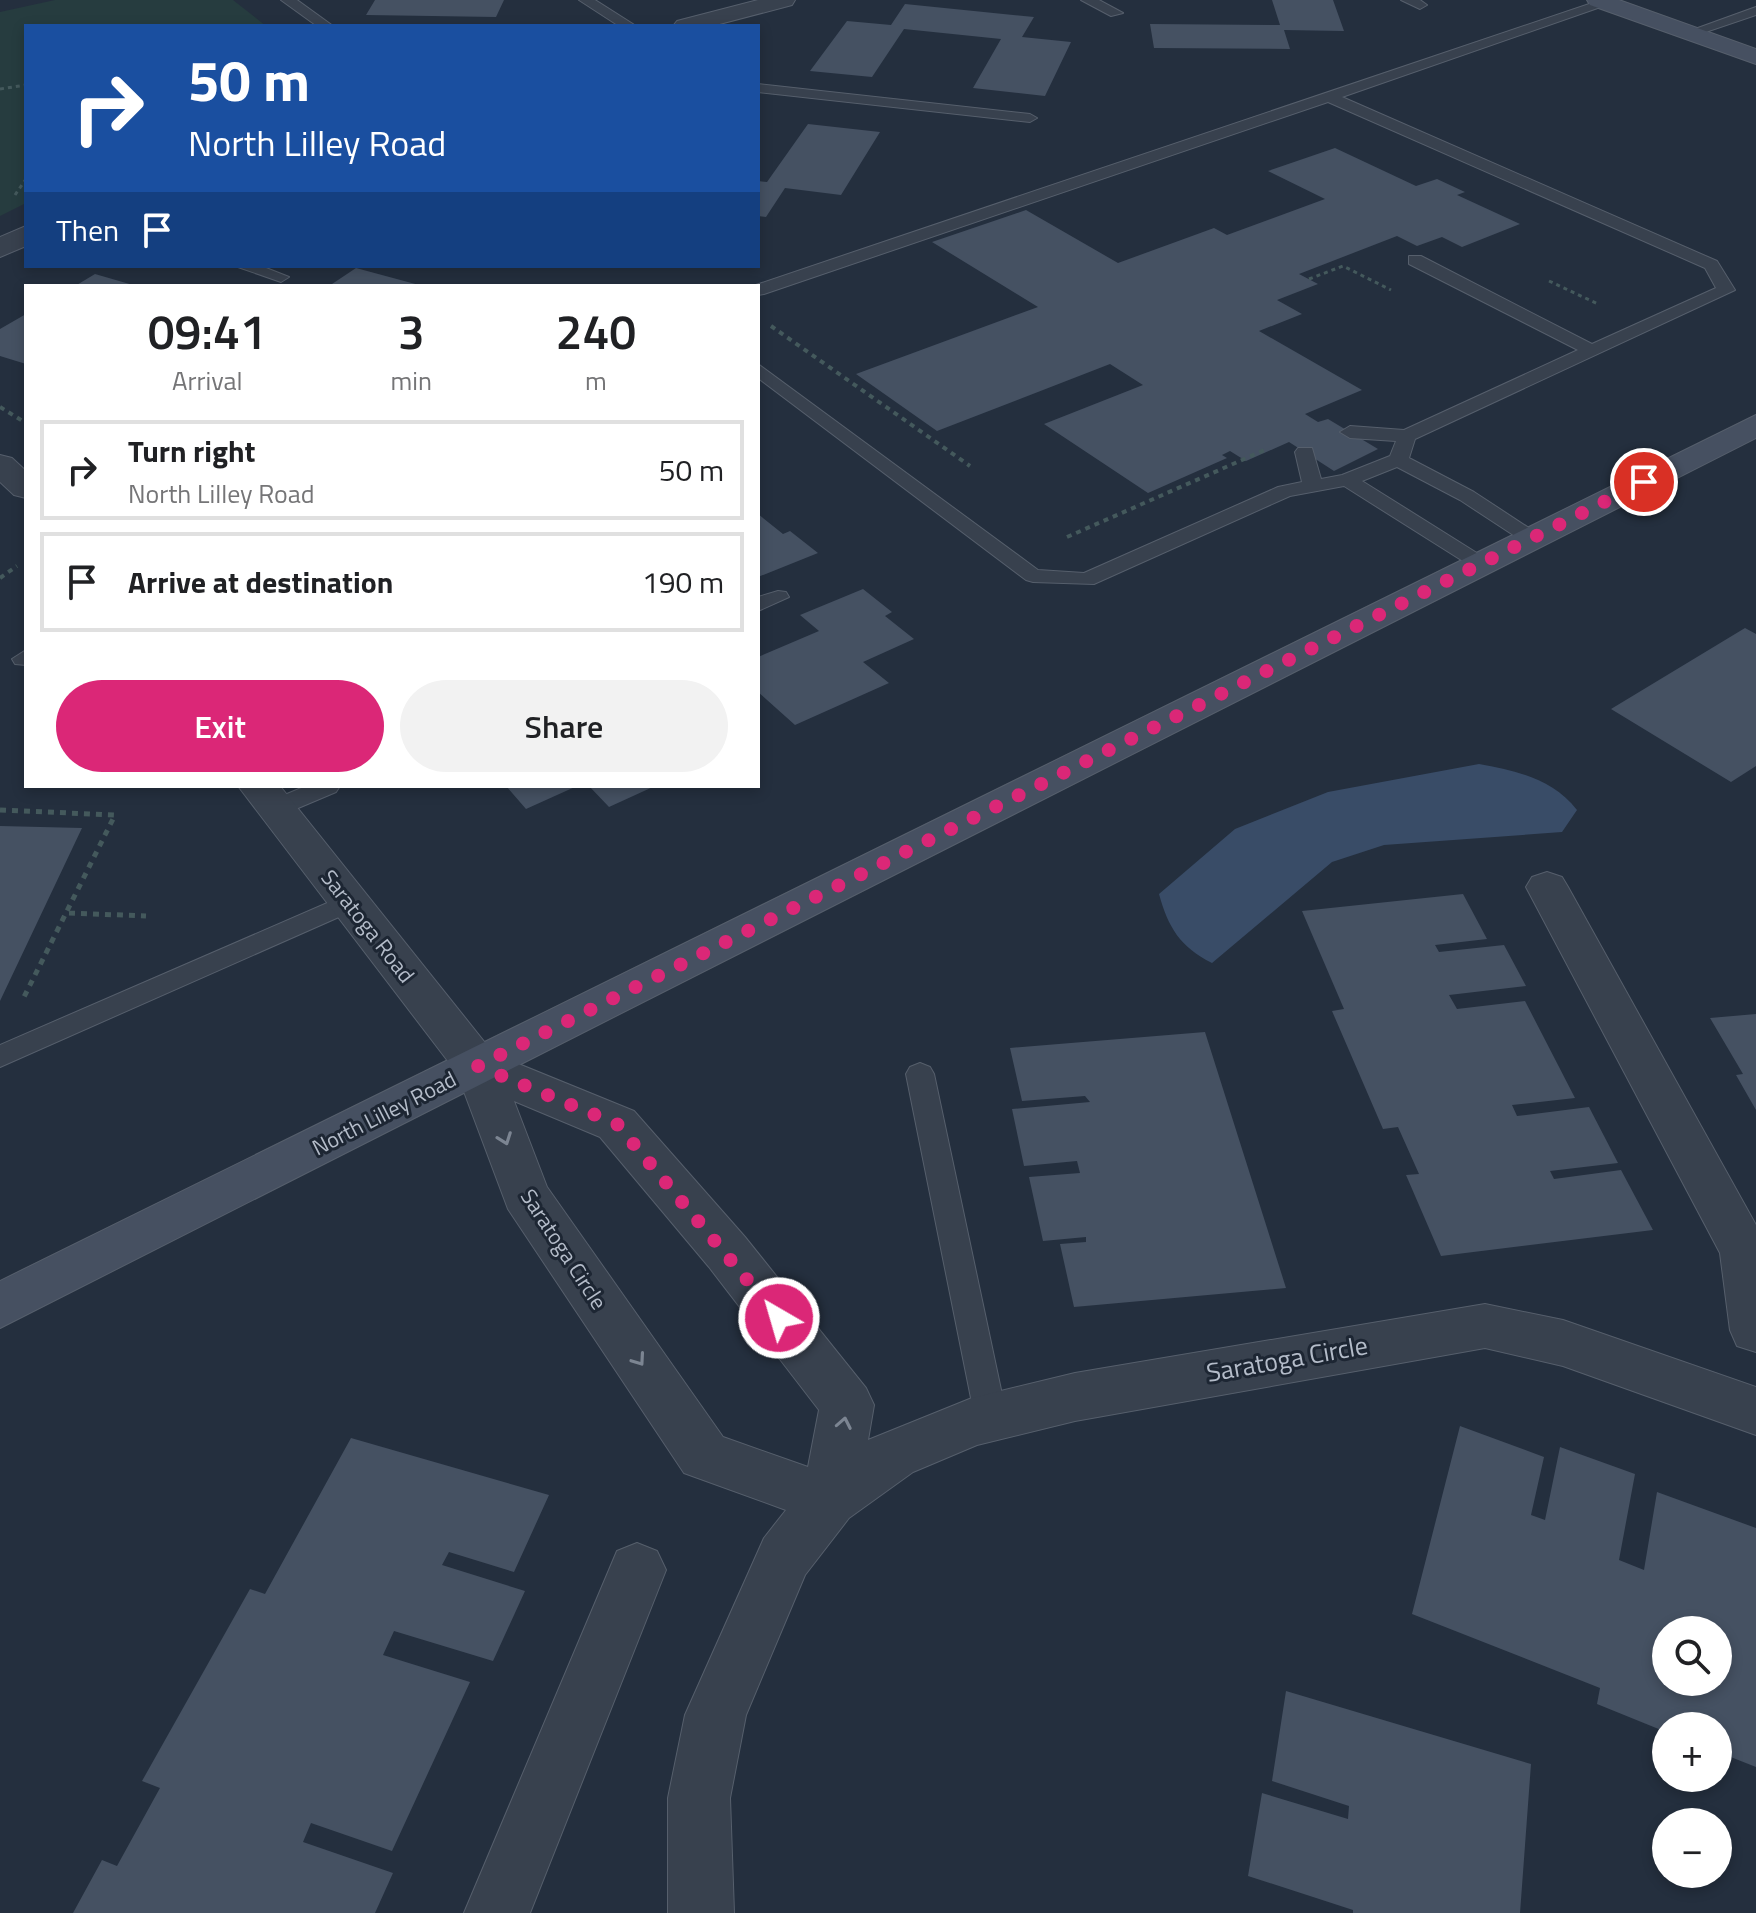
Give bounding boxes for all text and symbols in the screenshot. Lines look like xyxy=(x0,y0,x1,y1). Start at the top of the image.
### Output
text: 50 m xyxy=(188,38,310,123)
icon: right xyxy=(56,56,160,160)
text: North Lilley Road xyxy=(188,115,446,170)
text: Then xyxy=(56,207,119,253)
icon: arrive xyxy=(135,208,179,252)
text: 09:41 xyxy=(148,295,267,368)
text: 3 xyxy=(398,295,425,368)
text: 240 xyxy=(556,295,636,368)
text: Arrival xyxy=(172,361,242,400)
text: min xyxy=(390,361,432,400)
text: m xyxy=(585,361,607,400)
text: Turn right xyxy=(128,428,256,474)
text: 50 m xyxy=(659,447,724,493)
icon: right xyxy=(60,448,104,492)
pin xyxy=(1610,448,1678,516)
icon: arrive xyxy=(1622,460,1666,504)
text: North Lilley Road xyxy=(128,474,315,513)
text: Arrive at destination xyxy=(128,559,393,605)
text: 190 m xyxy=(642,559,724,605)
icon: arrive xyxy=(60,560,104,604)
button: Exit xyxy=(56,680,384,772)
button: Share xyxy=(400,680,728,772)
street label: Saratoga Road xyxy=(313,862,423,990)
street label: North Lilley Road xyxy=(306,1062,462,1164)
one-way arrow xyxy=(495,1131,512,1145)
street label: Saratoga Circle xyxy=(512,1182,616,1316)
position arrow xyxy=(737,1276,821,1360)
street label: Saratoga Circle xyxy=(1203,1325,1371,1392)
one-way arrow xyxy=(629,1352,644,1366)
one-way arrow xyxy=(835,1417,852,1430)
map controls xyxy=(1652,1616,1732,1888)
button: search xyxy=(1652,1616,1732,1696)
button: + xyxy=(1652,1712,1732,1792)
button: − xyxy=(1652,1808,1732,1888)

